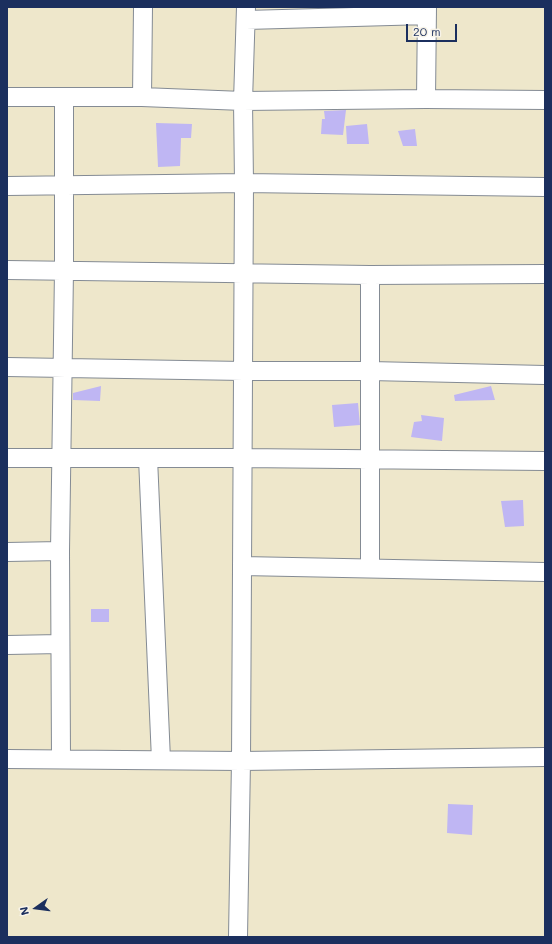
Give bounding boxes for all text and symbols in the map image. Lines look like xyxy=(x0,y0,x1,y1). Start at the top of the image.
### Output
scale bar xyxy=(408,16,459,42)
text: 20 m xyxy=(413,23,441,39)
north arrow xyxy=(16,888,56,928)
text: N xyxy=(16,905,32,917)

